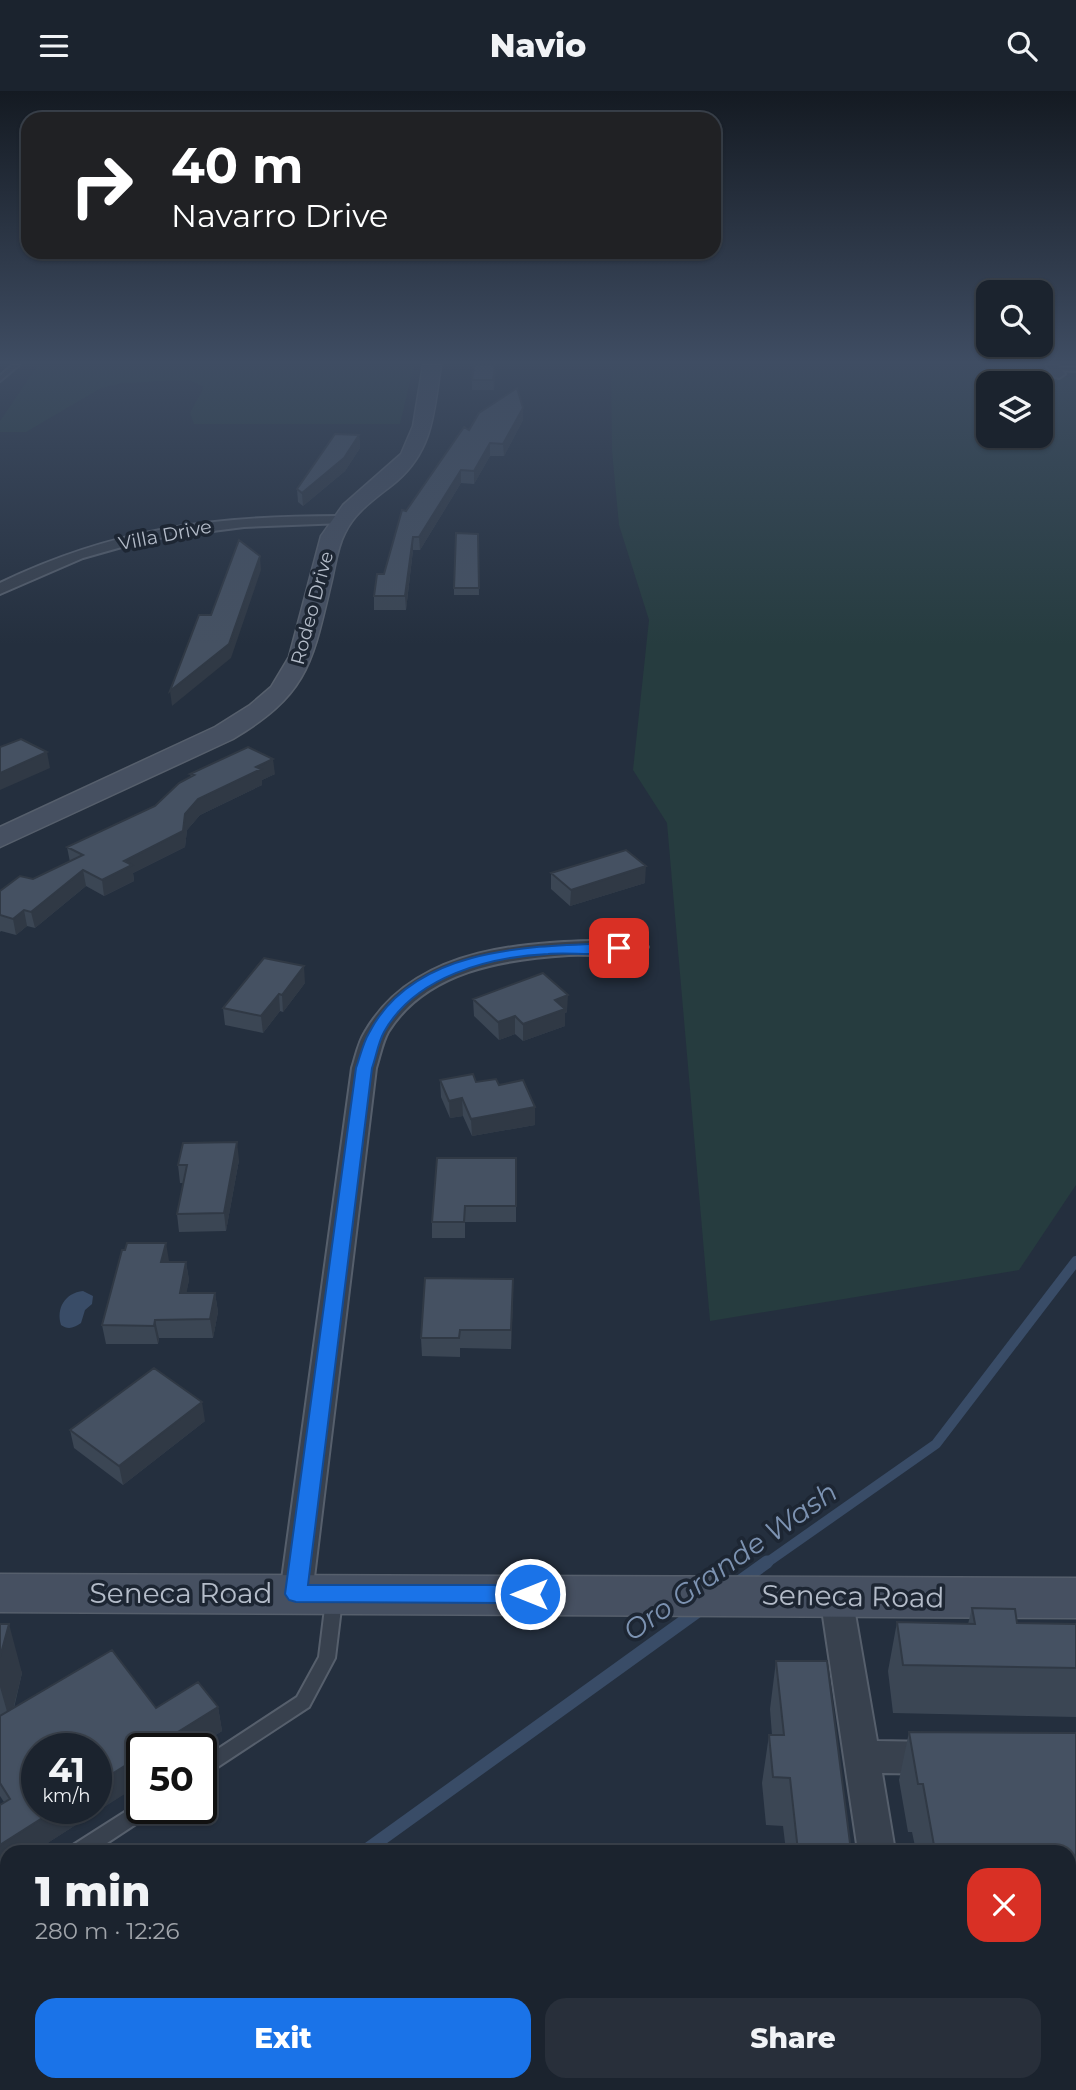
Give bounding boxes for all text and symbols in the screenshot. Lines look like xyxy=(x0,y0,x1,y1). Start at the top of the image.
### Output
text: Navio xyxy=(490,26,586,65)
icon: menu xyxy=(35,27,73,65)
icon: search xyxy=(1003,27,1041,65)
text: 40 m xyxy=(171,136,303,195)
icon: right xyxy=(56,140,147,231)
text: Navarro Drive xyxy=(171,196,388,235)
map controls xyxy=(976,280,1053,448)
button: search xyxy=(976,280,1053,357)
button: layers xyxy=(976,371,1053,448)
street label: Villa Drive xyxy=(117,515,213,555)
street label: Rodeo Drive xyxy=(286,549,338,667)
pin xyxy=(589,918,649,978)
icon: arrive xyxy=(600,929,638,967)
water label: Oro Grande Wash xyxy=(616,1474,844,1648)
position arrow xyxy=(493,1557,567,1631)
street label: Seneca Road xyxy=(90,1576,272,1610)
street label: Seneca Road xyxy=(761,1577,945,1615)
speed limit sign: 50 xyxy=(126,1733,217,1824)
text: 41 xyxy=(48,1748,85,1791)
text: km/h xyxy=(42,1785,91,1807)
text: 1 min xyxy=(35,1865,151,1917)
button: close xyxy=(967,1868,1041,1942)
text: 280 m · 12:26 xyxy=(35,1917,180,1945)
button: Exit xyxy=(35,1998,531,2078)
button: Share xyxy=(545,1998,1041,2078)

